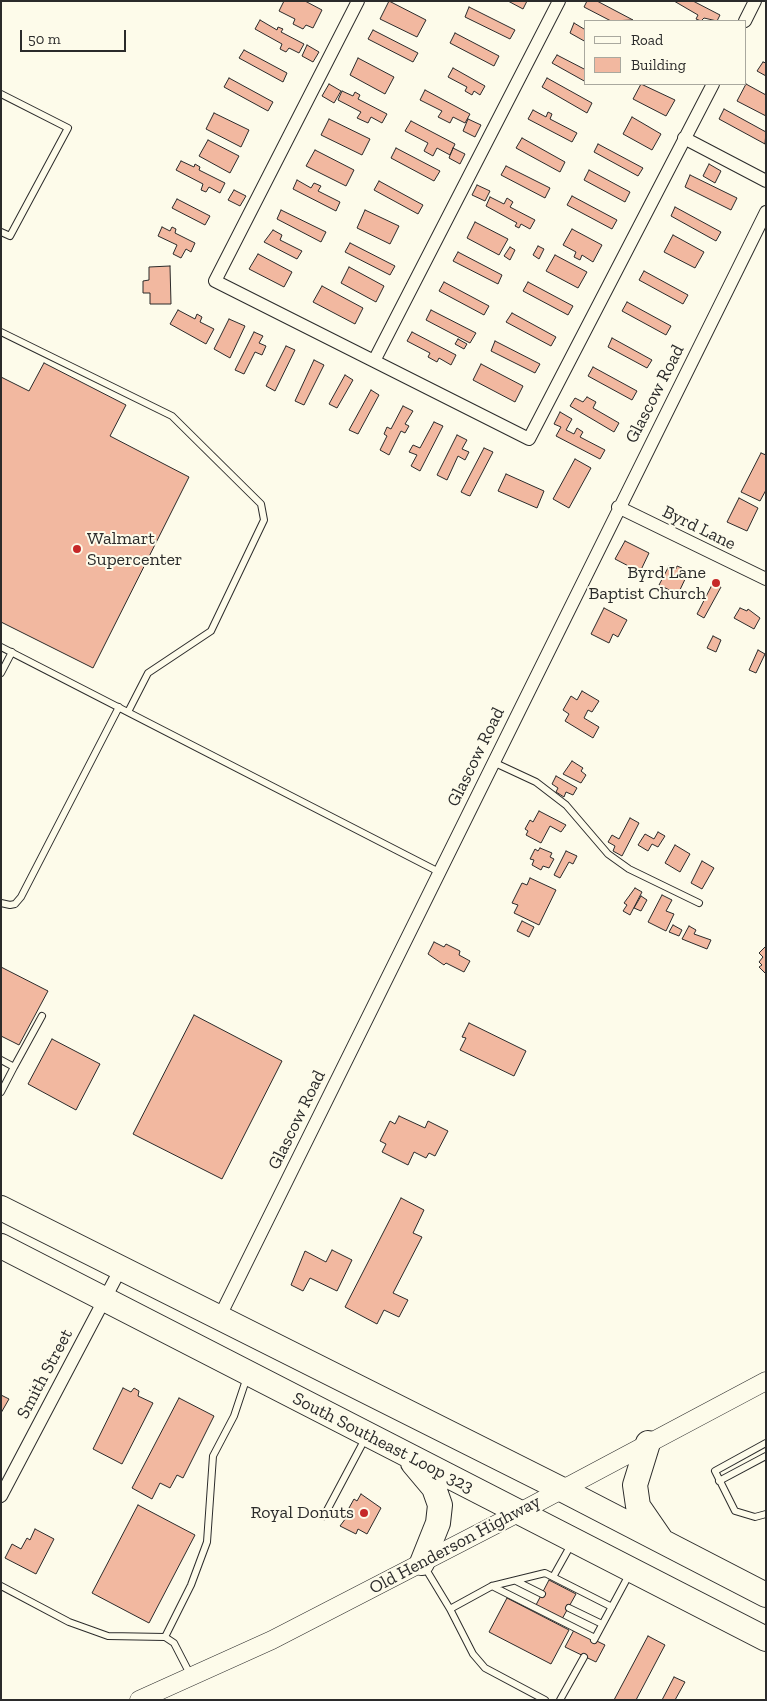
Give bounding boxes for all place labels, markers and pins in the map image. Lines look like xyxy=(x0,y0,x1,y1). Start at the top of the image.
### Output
place label: Walmart Supercenter xyxy=(87,528,182,570)
marker: Walmart Supercenter xyxy=(71,543,83,555)
place label: Byrd Lane Baptist Church xyxy=(588,562,706,604)
marker: Byrd Lane Baptist Church xyxy=(710,577,722,589)
place label: Royal Donuts xyxy=(250,1502,354,1524)
marker: Royal Donuts xyxy=(358,1507,370,1519)

